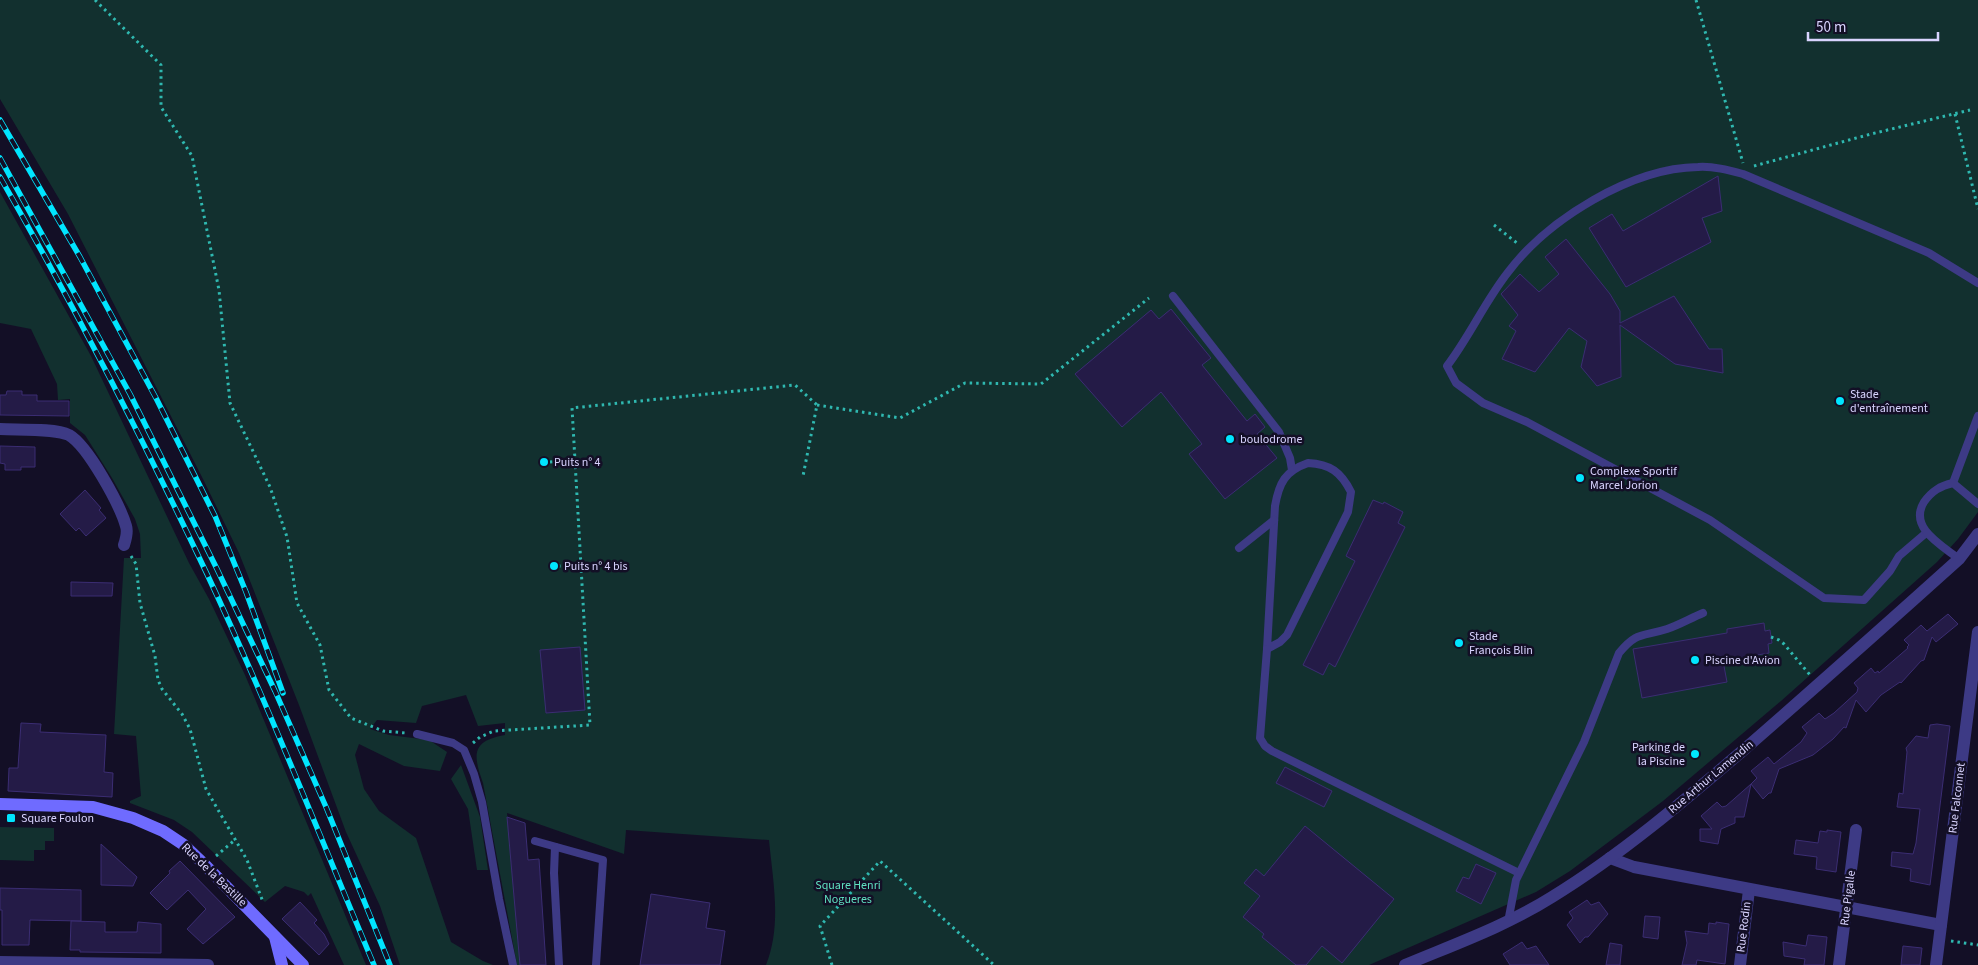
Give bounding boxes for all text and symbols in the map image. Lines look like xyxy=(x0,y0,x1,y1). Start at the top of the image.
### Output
scale bar xyxy=(1808,10,1938,42)
text: 50 m xyxy=(1816,17,1846,38)
place label: Stade d'entraînement xyxy=(1850,386,1928,417)
marker: Stade d'entraînement xyxy=(1834,395,1846,407)
place label: boulodrome xyxy=(1240,431,1302,448)
marker: boulodrome xyxy=(1224,433,1236,445)
place label: Puits n° 4 xyxy=(554,454,601,471)
marker: Puits n° 4 xyxy=(538,456,550,468)
place label: Complexe Sportif Marcel Jorion xyxy=(1590,463,1677,494)
marker: Complexe Sportif Marcel Jorion xyxy=(1574,472,1586,484)
place label: Puits n° 4 bis xyxy=(564,558,628,575)
marker: Puits n° 4 bis xyxy=(548,560,560,572)
place label: Stade François Blin xyxy=(1469,628,1533,659)
marker: Stade François Blin xyxy=(1453,637,1465,649)
place label: Piscine d'Avion xyxy=(1705,652,1780,669)
marker: Piscine d'Avion xyxy=(1689,654,1701,666)
street label: Rue Arthur Lamendin xyxy=(1665,736,1757,818)
place label: Parking de la Piscine xyxy=(1632,739,1685,770)
marker: Parking de la Piscine xyxy=(1689,748,1701,760)
street label: Rue Falconnet xyxy=(1944,762,1970,834)
place label: Square Foulon xyxy=(21,810,94,827)
marker: Square Foulon xyxy=(5,812,17,824)
street label: Rue de la Bastille xyxy=(177,839,251,911)
street label: Rue Pigalle xyxy=(1836,869,1860,927)
park label: Square Henri Nogueres xyxy=(815,877,881,908)
street label: Rue Rodin xyxy=(1732,901,1756,953)

